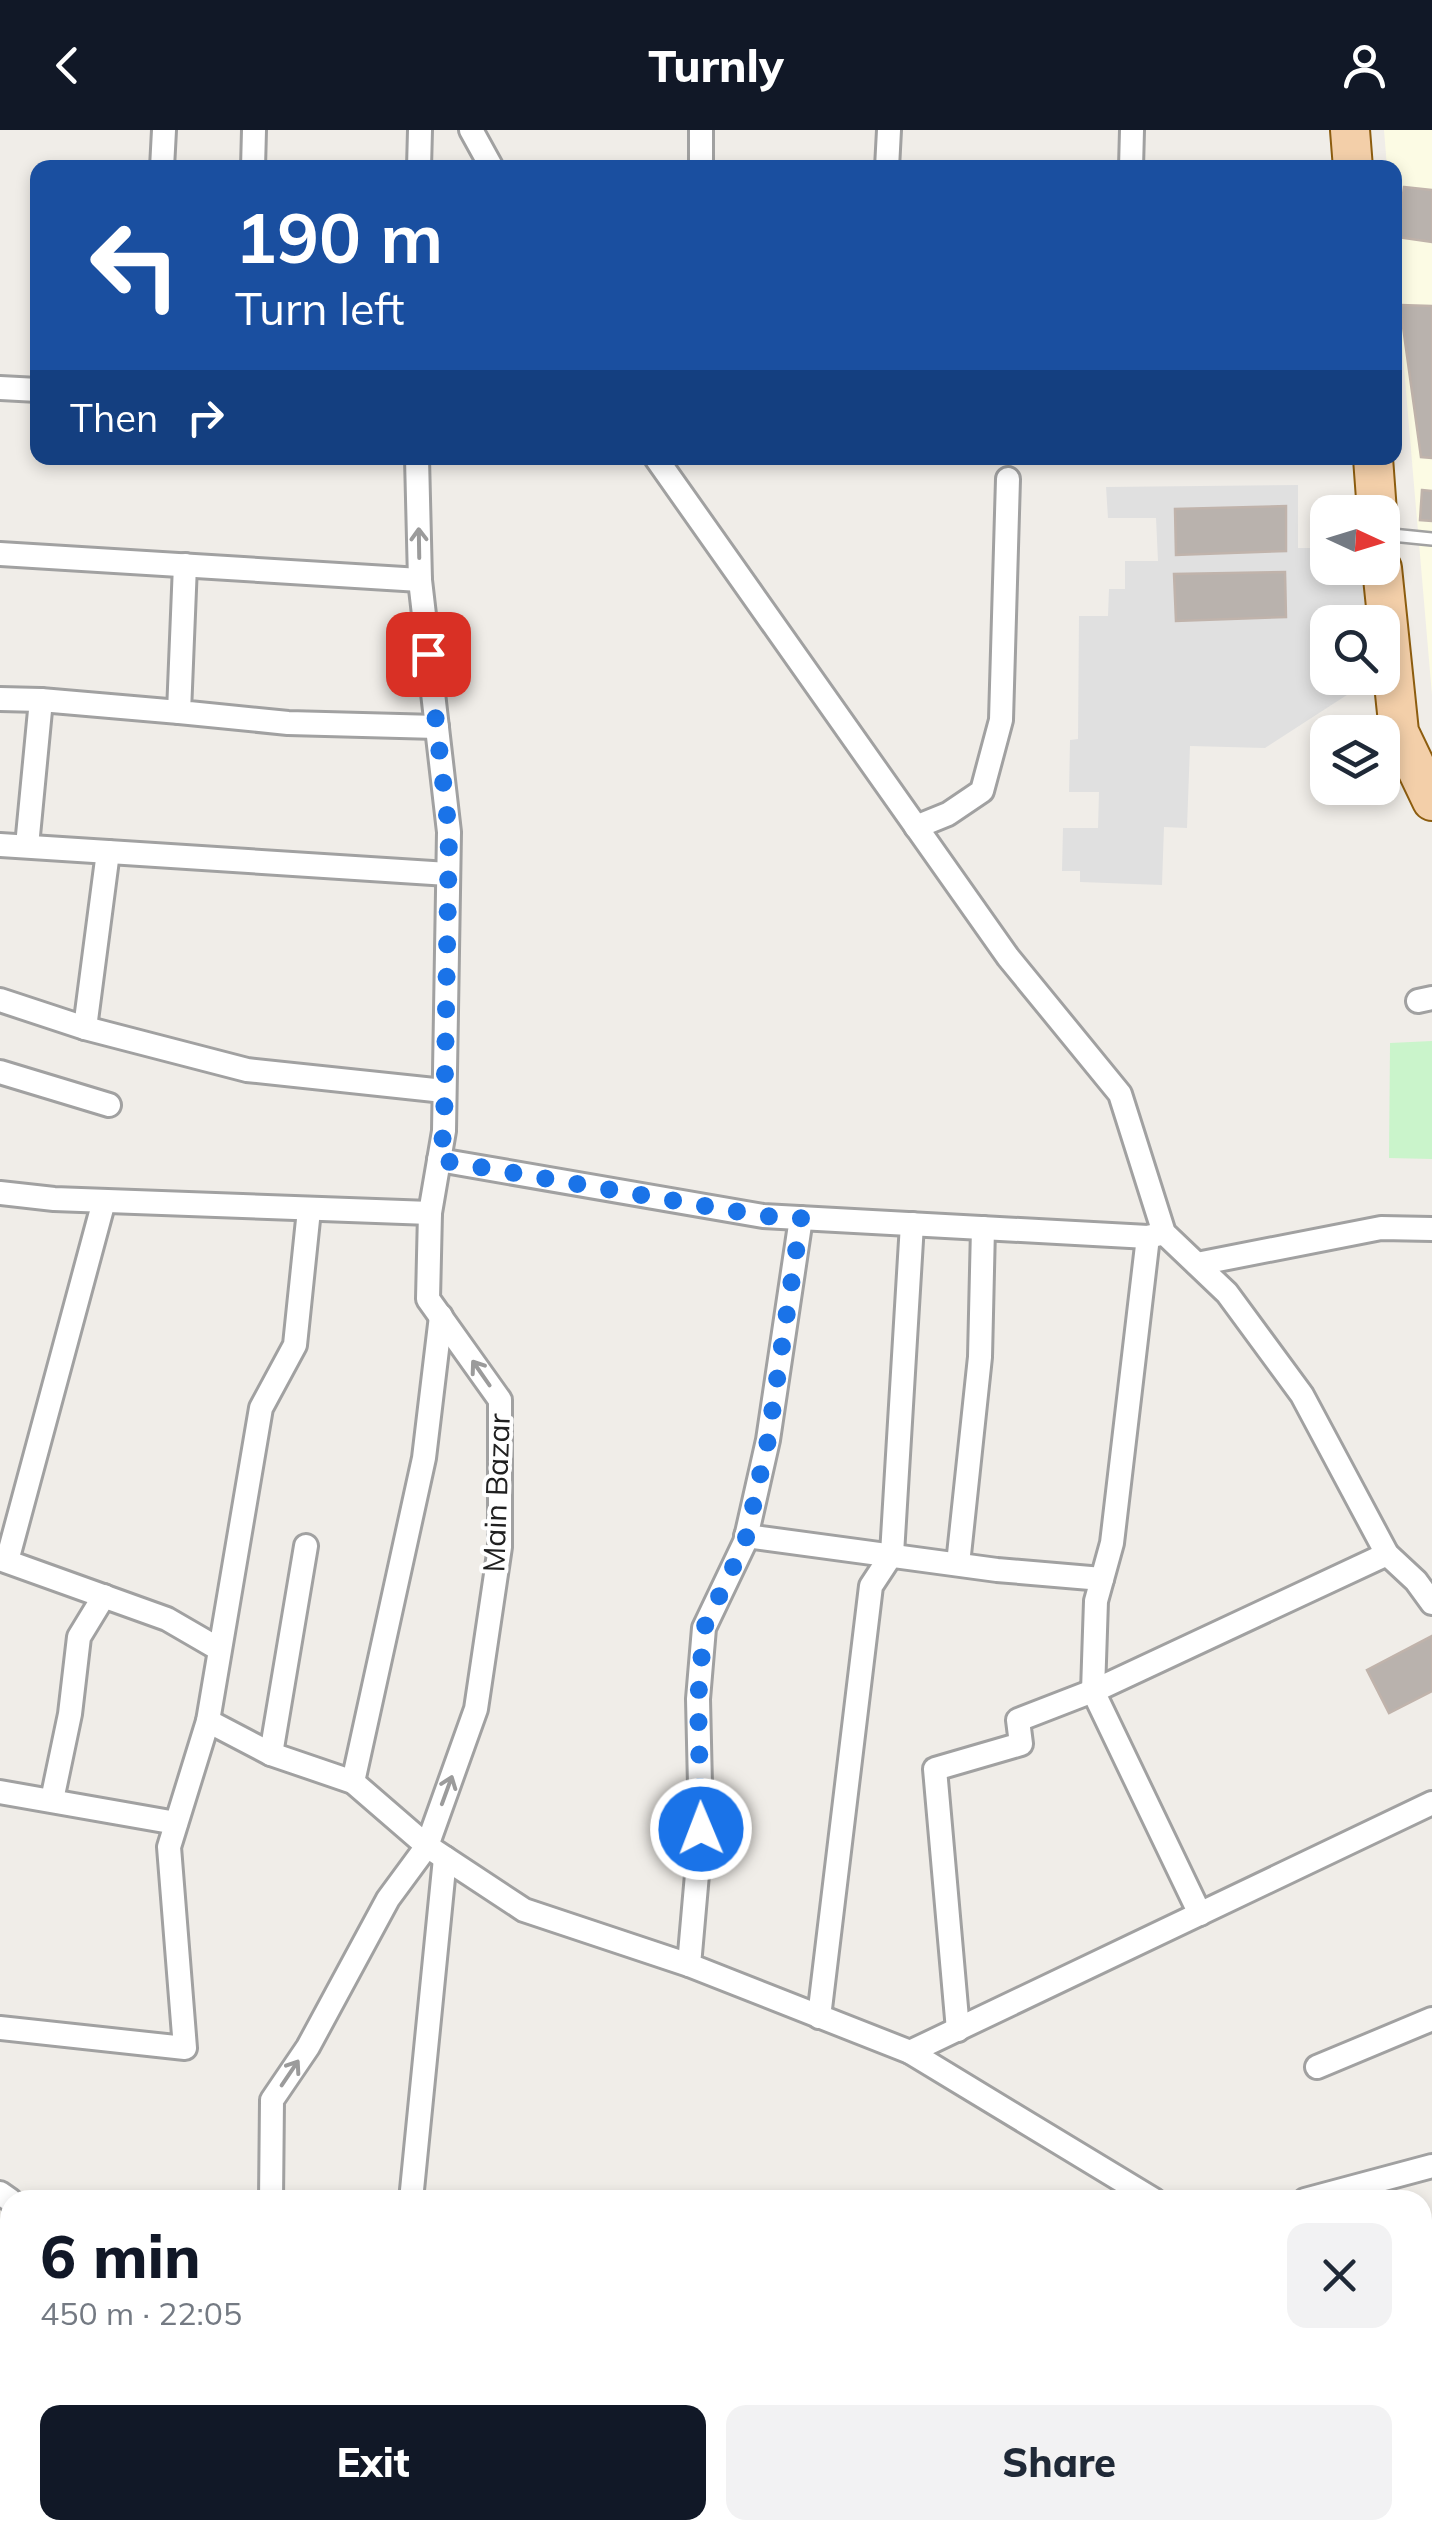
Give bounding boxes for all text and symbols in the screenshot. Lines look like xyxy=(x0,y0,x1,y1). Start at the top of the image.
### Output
text: Turnly xyxy=(648,37,784,93)
icon: back xyxy=(40,38,95,93)
icon: person xyxy=(1337,38,1392,93)
text: 190 m xyxy=(235,193,443,281)
icon: left xyxy=(70,200,200,330)
text: Turn left xyxy=(235,280,404,336)
icon: right xyxy=(178,390,233,445)
text: Then xyxy=(70,394,158,442)
north arrow xyxy=(1310,495,1400,585)
map controls xyxy=(1310,495,1400,805)
one-way arrow xyxy=(410,527,429,559)
button: search xyxy=(1310,605,1400,695)
pin xyxy=(386,612,471,697)
icon: arrive xyxy=(401,627,456,682)
button: layers xyxy=(1310,715,1400,805)
one-way arrow xyxy=(471,1360,492,1387)
street label: Main Bazar xyxy=(474,1413,518,1573)
one-way arrow xyxy=(439,1776,457,1807)
position arrow xyxy=(649,1777,753,1881)
one-way arrow xyxy=(279,2060,300,2088)
text: 6 min xyxy=(40,2218,201,2293)
button: close xyxy=(1287,2223,1392,2328)
text: 450 m · 22:05 xyxy=(40,2293,242,2333)
button: Exit xyxy=(40,2405,706,2520)
button: Share xyxy=(726,2405,1392,2520)

